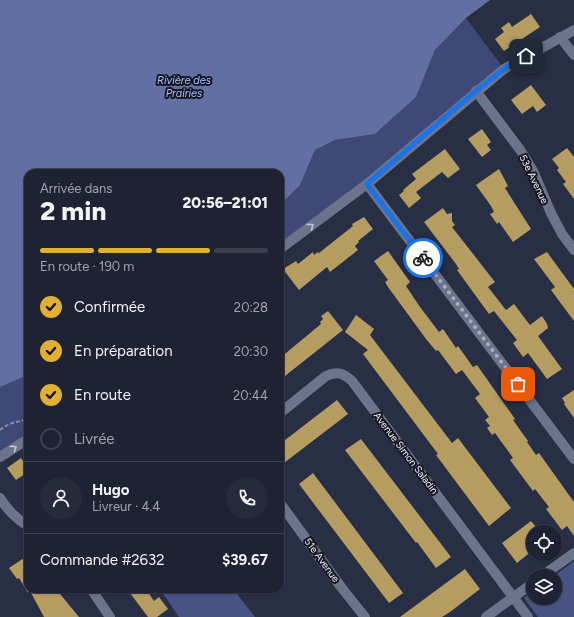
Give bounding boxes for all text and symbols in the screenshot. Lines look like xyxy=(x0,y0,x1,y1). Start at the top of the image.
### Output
pin xyxy=(509,39,543,73)
icon: home xyxy=(515,45,537,67)
water label: Rivière des Prairies xyxy=(157,74,211,100)
street label: 53e Avenue xyxy=(517,152,552,206)
text: Arrivée dans xyxy=(40,181,112,196)
text: 20:56–21:01 xyxy=(182,194,268,212)
text: 2 min xyxy=(40,195,106,227)
one-way arrow xyxy=(307,224,314,231)
courier xyxy=(403,238,443,278)
icon: bike xyxy=(412,247,434,269)
text: En route · 190 m xyxy=(40,259,134,274)
icon: check xyxy=(40,296,62,318)
text: Confirmée xyxy=(74,298,145,316)
text: 20:28 xyxy=(234,300,268,315)
icon: check xyxy=(40,340,62,362)
text: En préparation xyxy=(74,342,173,360)
text: 20:30 xyxy=(234,344,268,359)
pin xyxy=(501,367,535,401)
icon: bag xyxy=(507,373,529,395)
icon: check xyxy=(40,384,62,406)
text: En route xyxy=(74,386,131,404)
text: 20:44 xyxy=(233,388,268,403)
street label: Avenue Simon Saladin xyxy=(371,409,441,497)
text: Livrée xyxy=(74,430,115,448)
one-way arrow xyxy=(10,445,17,453)
button: person xyxy=(40,477,82,519)
button: phone xyxy=(226,477,268,519)
text: Hugo xyxy=(92,481,130,499)
text: Livreur · 4.4 xyxy=(92,499,160,514)
map controls xyxy=(526,525,562,605)
button: locate xyxy=(526,525,562,561)
street label: 51e Avenue xyxy=(302,535,343,585)
text: Commande #2632 xyxy=(40,551,165,569)
text: $39.67 xyxy=(222,551,268,569)
button: layers xyxy=(526,569,562,605)

